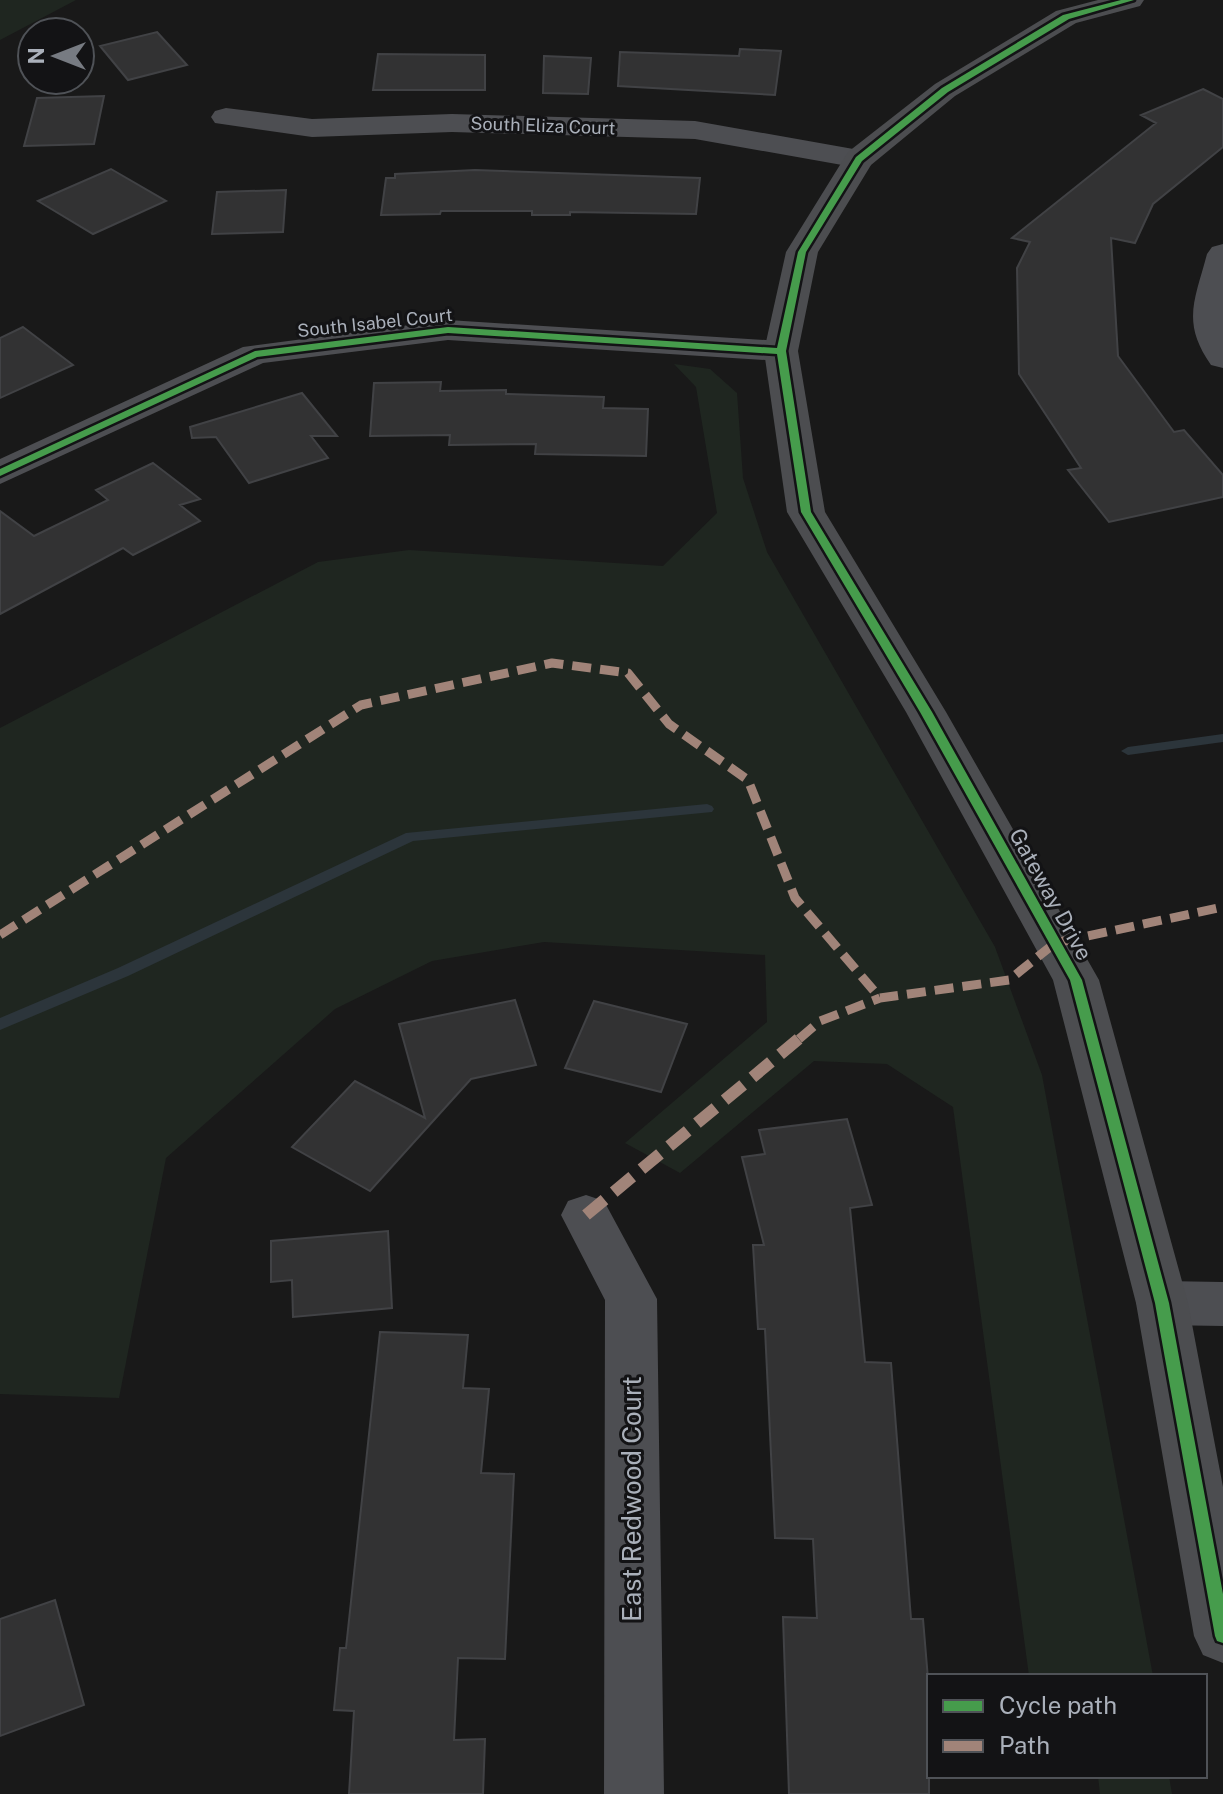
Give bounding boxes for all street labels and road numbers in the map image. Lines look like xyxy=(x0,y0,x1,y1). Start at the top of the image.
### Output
street label: South Eliza Court xyxy=(470,112,616,139)
street label: South Isabel Court xyxy=(296,304,454,341)
street label: Gateway Drive xyxy=(1004,824,1098,964)
street label: East Redwood Court xyxy=(616,1376,647,1622)

